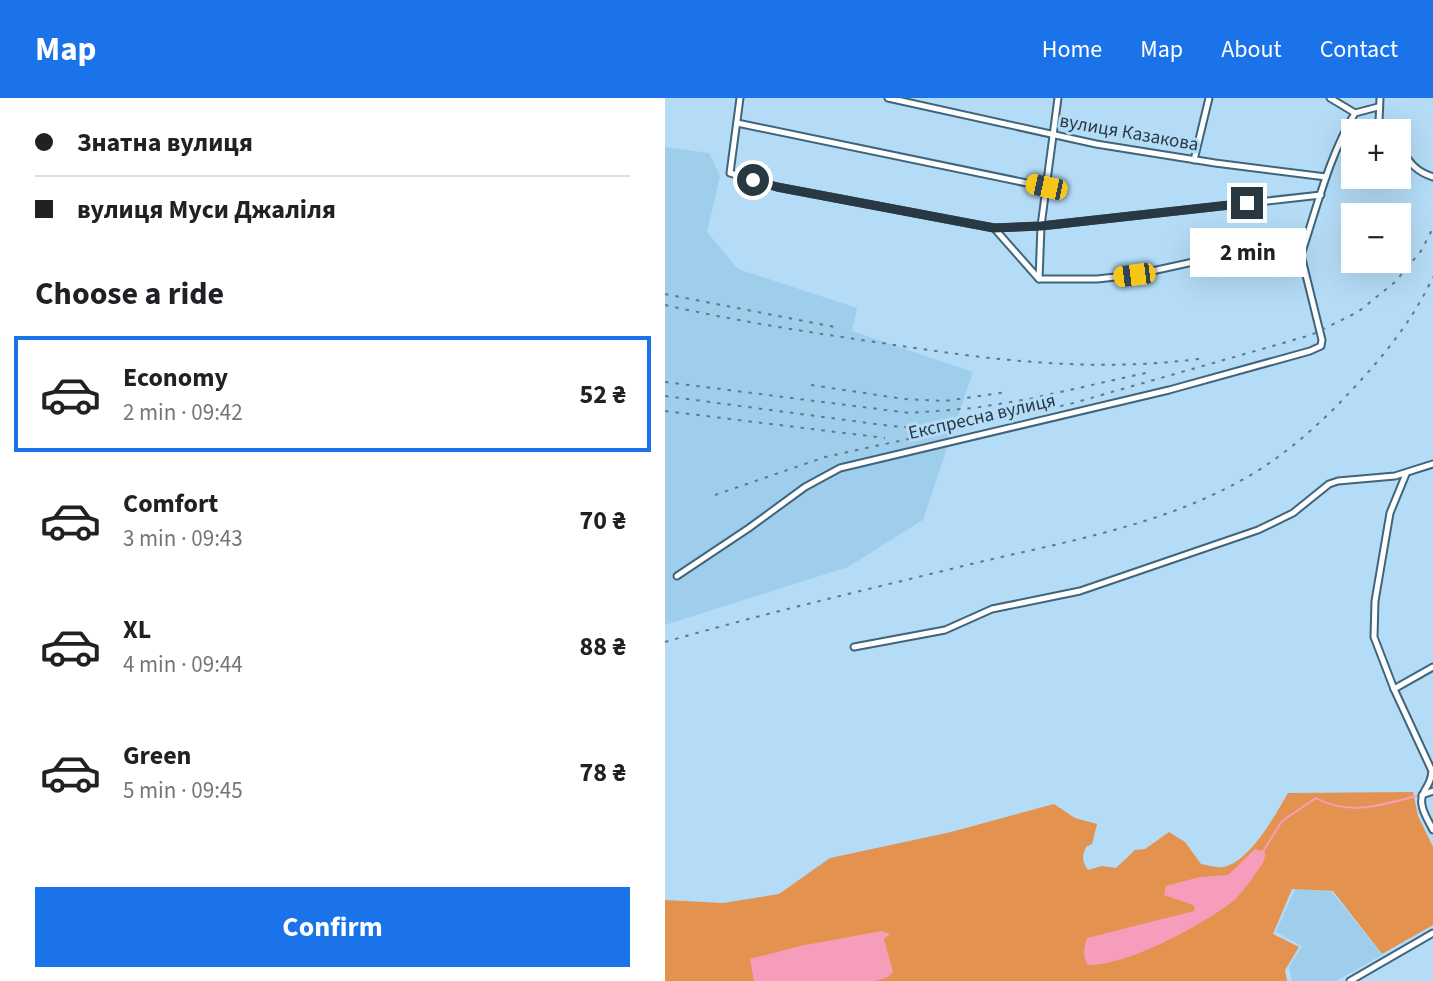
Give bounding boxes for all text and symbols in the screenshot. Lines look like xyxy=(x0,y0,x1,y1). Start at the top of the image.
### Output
text: Map xyxy=(35,26,96,73)
text: Home xyxy=(1042,32,1102,67)
text: Map xyxy=(1140,32,1183,67)
text: About xyxy=(1221,32,1282,67)
text: Contact xyxy=(1320,32,1398,67)
street label: вулиця Казакова xyxy=(1057,107,1201,159)
map controls xyxy=(1341,119,1411,273)
button: + xyxy=(1341,119,1411,189)
text: Знатна вулиця xyxy=(77,124,253,161)
route start xyxy=(737,164,769,196)
car xyxy=(1024,172,1069,202)
route end xyxy=(1231,187,1263,219)
text: вулиця Муси Джаліля xyxy=(77,191,336,228)
button: − xyxy=(1341,203,1411,273)
callout: 2 min xyxy=(1189,228,1305,276)
text: 2 min xyxy=(1220,236,1276,269)
car xyxy=(1112,262,1157,288)
text: Choose a ride xyxy=(35,271,224,317)
text: Economy xyxy=(123,359,228,396)
icon: car xyxy=(39,363,102,426)
text: 52 ₴ xyxy=(580,376,626,413)
street label: Експресна вулиця xyxy=(906,387,1058,447)
text: 2 min · 09:42 xyxy=(123,396,243,429)
text: Comfort xyxy=(123,485,218,522)
icon: car xyxy=(39,489,102,552)
text: 70 ₴ xyxy=(580,502,626,539)
text: 3 min · 09:43 xyxy=(123,522,243,555)
text: XL xyxy=(123,611,151,648)
icon: car xyxy=(39,615,102,678)
text: 88 ₴ xyxy=(580,628,626,665)
text: 4 min · 09:44 xyxy=(123,648,243,681)
text: Green xyxy=(123,737,191,774)
icon: car xyxy=(39,741,102,804)
text: 78 ₴ xyxy=(580,754,626,791)
text: 5 min · 09:45 xyxy=(123,774,243,807)
button: Confirm xyxy=(35,887,630,967)

